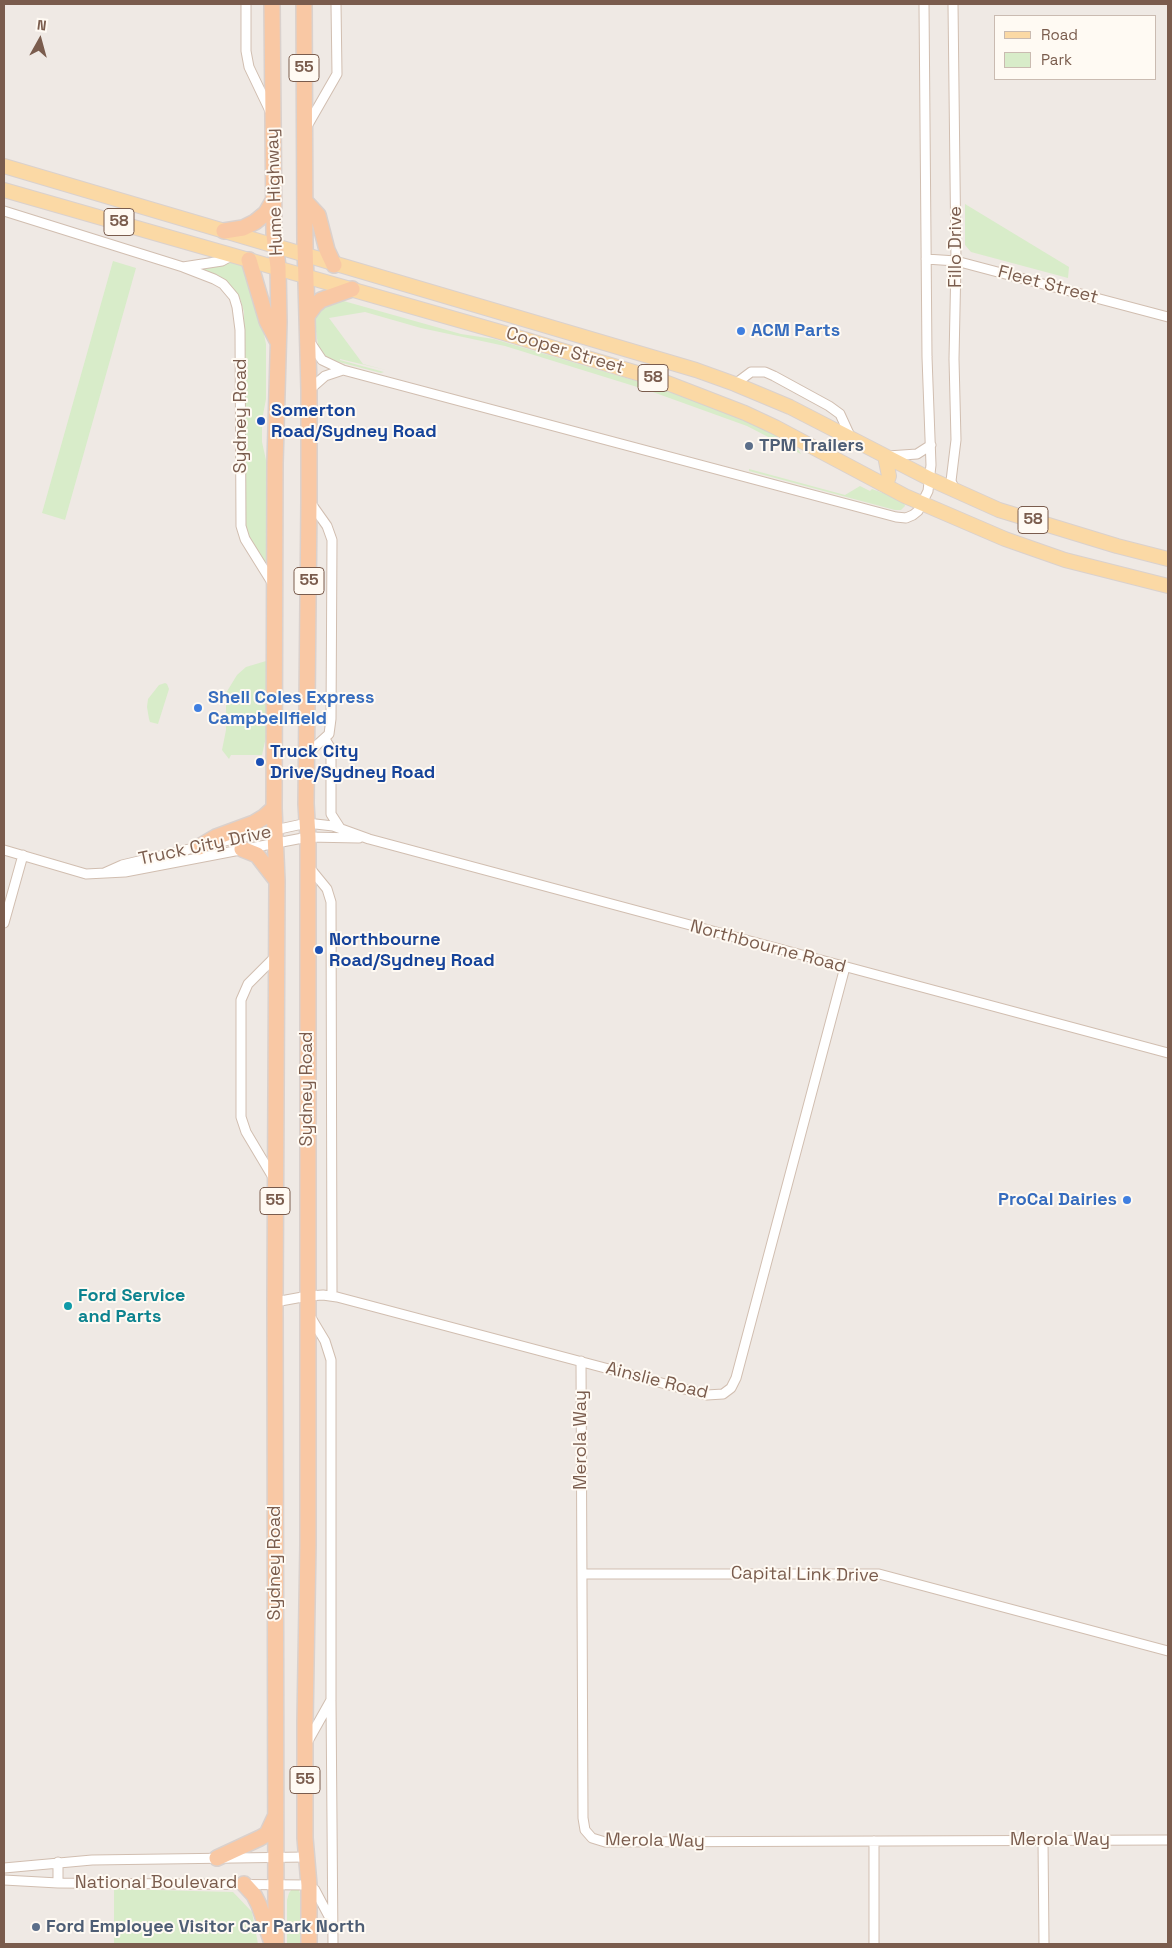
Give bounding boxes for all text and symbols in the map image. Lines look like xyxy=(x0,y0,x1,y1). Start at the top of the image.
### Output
north arrow xyxy=(15,15,65,65)
legend xyxy=(994,15,1157,80)
text: N xyxy=(36,16,48,35)
text: Road xyxy=(1041,25,1078,44)
text: Park xyxy=(1041,50,1072,69)
road number: 55 xyxy=(289,54,319,82)
street label: Hume Highway xyxy=(262,128,288,256)
street label: Fillo Drive xyxy=(945,206,967,288)
road number: 58 xyxy=(104,208,134,236)
street label: Fleet Street xyxy=(995,261,1101,309)
place label: ACM Parts xyxy=(751,320,840,342)
street label: Cooper Street xyxy=(503,323,627,379)
marker: ACM Parts xyxy=(735,325,747,337)
street label: Sydney Road xyxy=(230,358,252,474)
road number: 58 xyxy=(638,364,668,392)
place label: Somerton Road/Sydney Road xyxy=(271,400,437,442)
marker: Somerton Road/Sydney Road xyxy=(255,415,267,427)
place label: TPM Trailers xyxy=(759,435,864,457)
marker: TPM Trailers xyxy=(743,440,755,452)
road number: 58 xyxy=(1018,506,1048,534)
road number: 55 xyxy=(294,568,324,594)
place label: Shell Coles Express Campbellfield xyxy=(208,687,374,730)
marker: Shell Coles Express Campbellfield xyxy=(192,702,204,714)
place label: Truck City Drive/Sydney Road xyxy=(270,741,435,784)
marker: Truck City Drive/Sydney Road xyxy=(254,756,266,768)
street label: Truck City Drive xyxy=(137,821,273,871)
street label: Northbourne Road xyxy=(688,916,848,978)
place label: Northbourne Road/Sydney Road xyxy=(329,929,495,972)
marker: Northbourne Road/Sydney Road xyxy=(313,944,325,956)
street label: Sydney Road xyxy=(296,1031,318,1147)
road number: 55 xyxy=(260,1188,290,1214)
place label: ProCal Dairies xyxy=(998,1189,1117,1211)
marker: ProCal Dairies xyxy=(1121,1194,1133,1206)
place label: Ford Service and Parts xyxy=(78,1285,185,1328)
marker: Ford Service and Parts xyxy=(62,1300,74,1312)
street label: Ainslie Road xyxy=(604,1358,710,1404)
street label: Merola Way xyxy=(570,1390,592,1490)
street label: Sydney Road xyxy=(264,1505,286,1621)
street label: Capital Link Drive xyxy=(731,1563,879,1587)
road number: 55 xyxy=(290,1766,320,1794)
street label: Merola Way xyxy=(605,1829,705,1853)
street label: Merola Way xyxy=(1010,1829,1110,1851)
street label: National Boulevard xyxy=(75,1872,237,1894)
place label: Ford Employee Visitor Car Park North xyxy=(46,1916,365,1938)
marker: Ford Employee Visitor Car Park North xyxy=(30,1921,42,1933)

